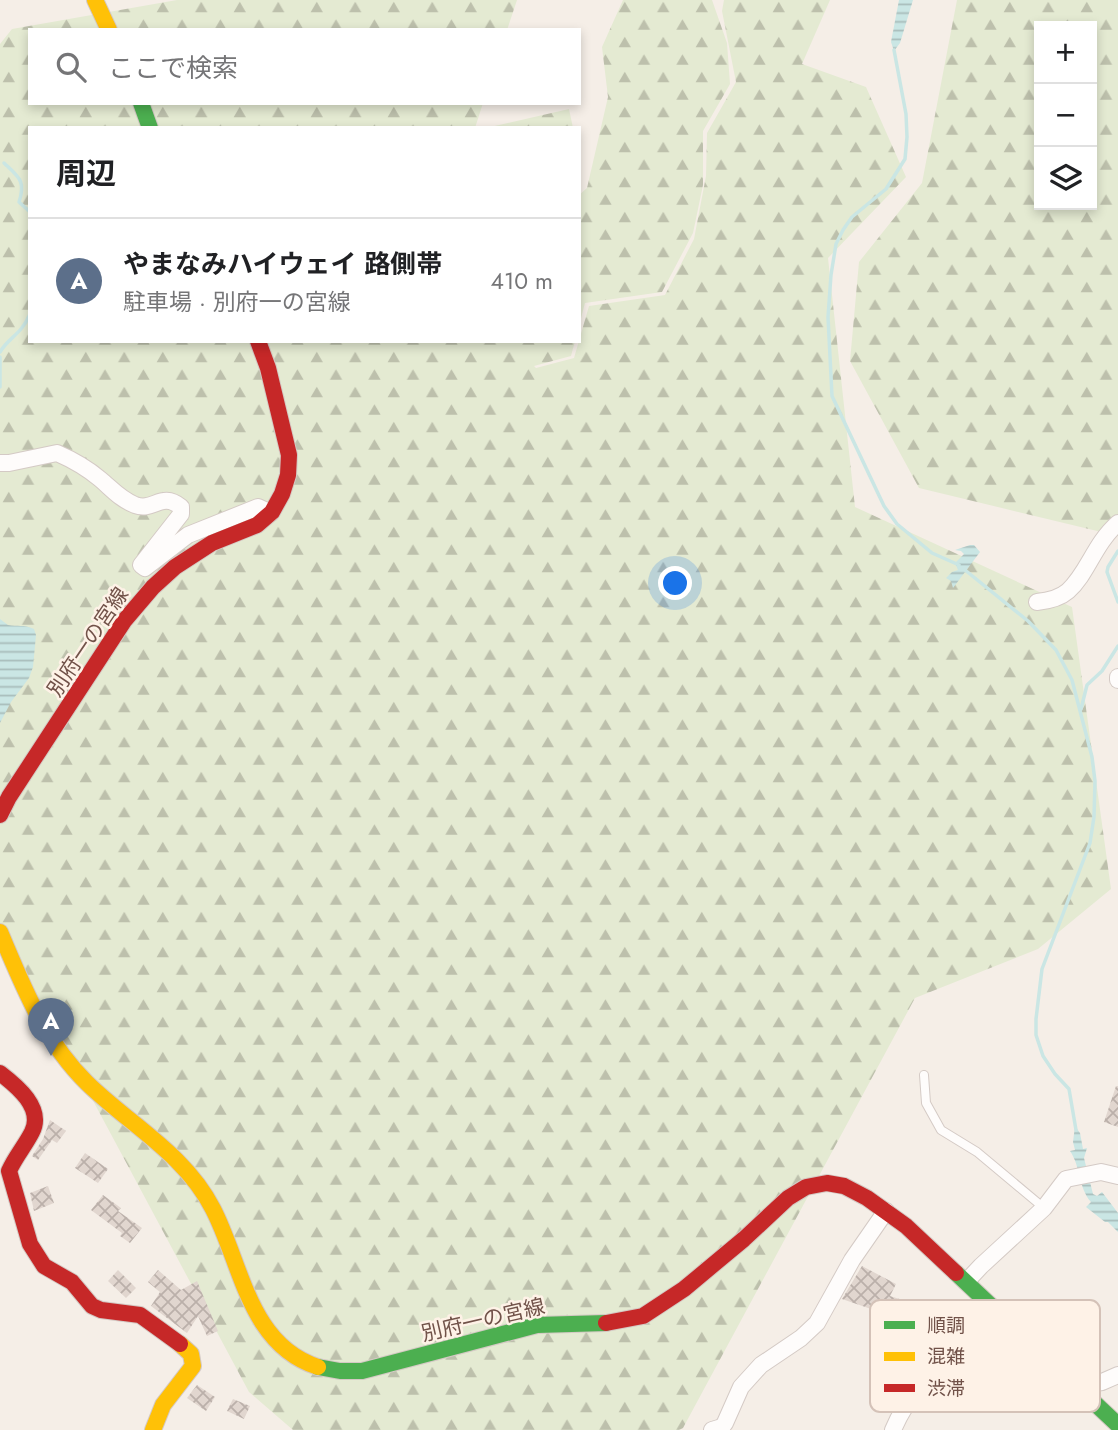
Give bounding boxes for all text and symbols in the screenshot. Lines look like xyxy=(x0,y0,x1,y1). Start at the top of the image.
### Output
map controls xyxy=(1034,21,1097,210)
button: + xyxy=(1034,21,1097,84)
search box xyxy=(28,28,581,105)
icon: search xyxy=(52,48,90,86)
text: ここで検索 xyxy=(108,49,238,87)
button: − xyxy=(1034,84,1097,147)
button: layers xyxy=(1034,147,1097,210)
text: 周辺 xyxy=(56,152,116,195)
text: やまなみハイウェイ 路側帯 xyxy=(123,245,442,283)
text: A xyxy=(71,264,87,298)
text: 410 m xyxy=(491,264,553,298)
text: 駐車場 · 別府一の宮線 xyxy=(123,285,351,319)
your location xyxy=(658,566,692,600)
street label: 別府一の宮線 xyxy=(40,581,136,703)
pin: A xyxy=(28,998,74,1056)
street label: 別府一の宮線 xyxy=(418,1291,548,1349)
legend xyxy=(870,1300,1100,1412)
text: 順調 xyxy=(927,1312,965,1339)
text: 混雑 xyxy=(927,1343,965,1370)
text: 渋滞 xyxy=(927,1375,965,1402)

